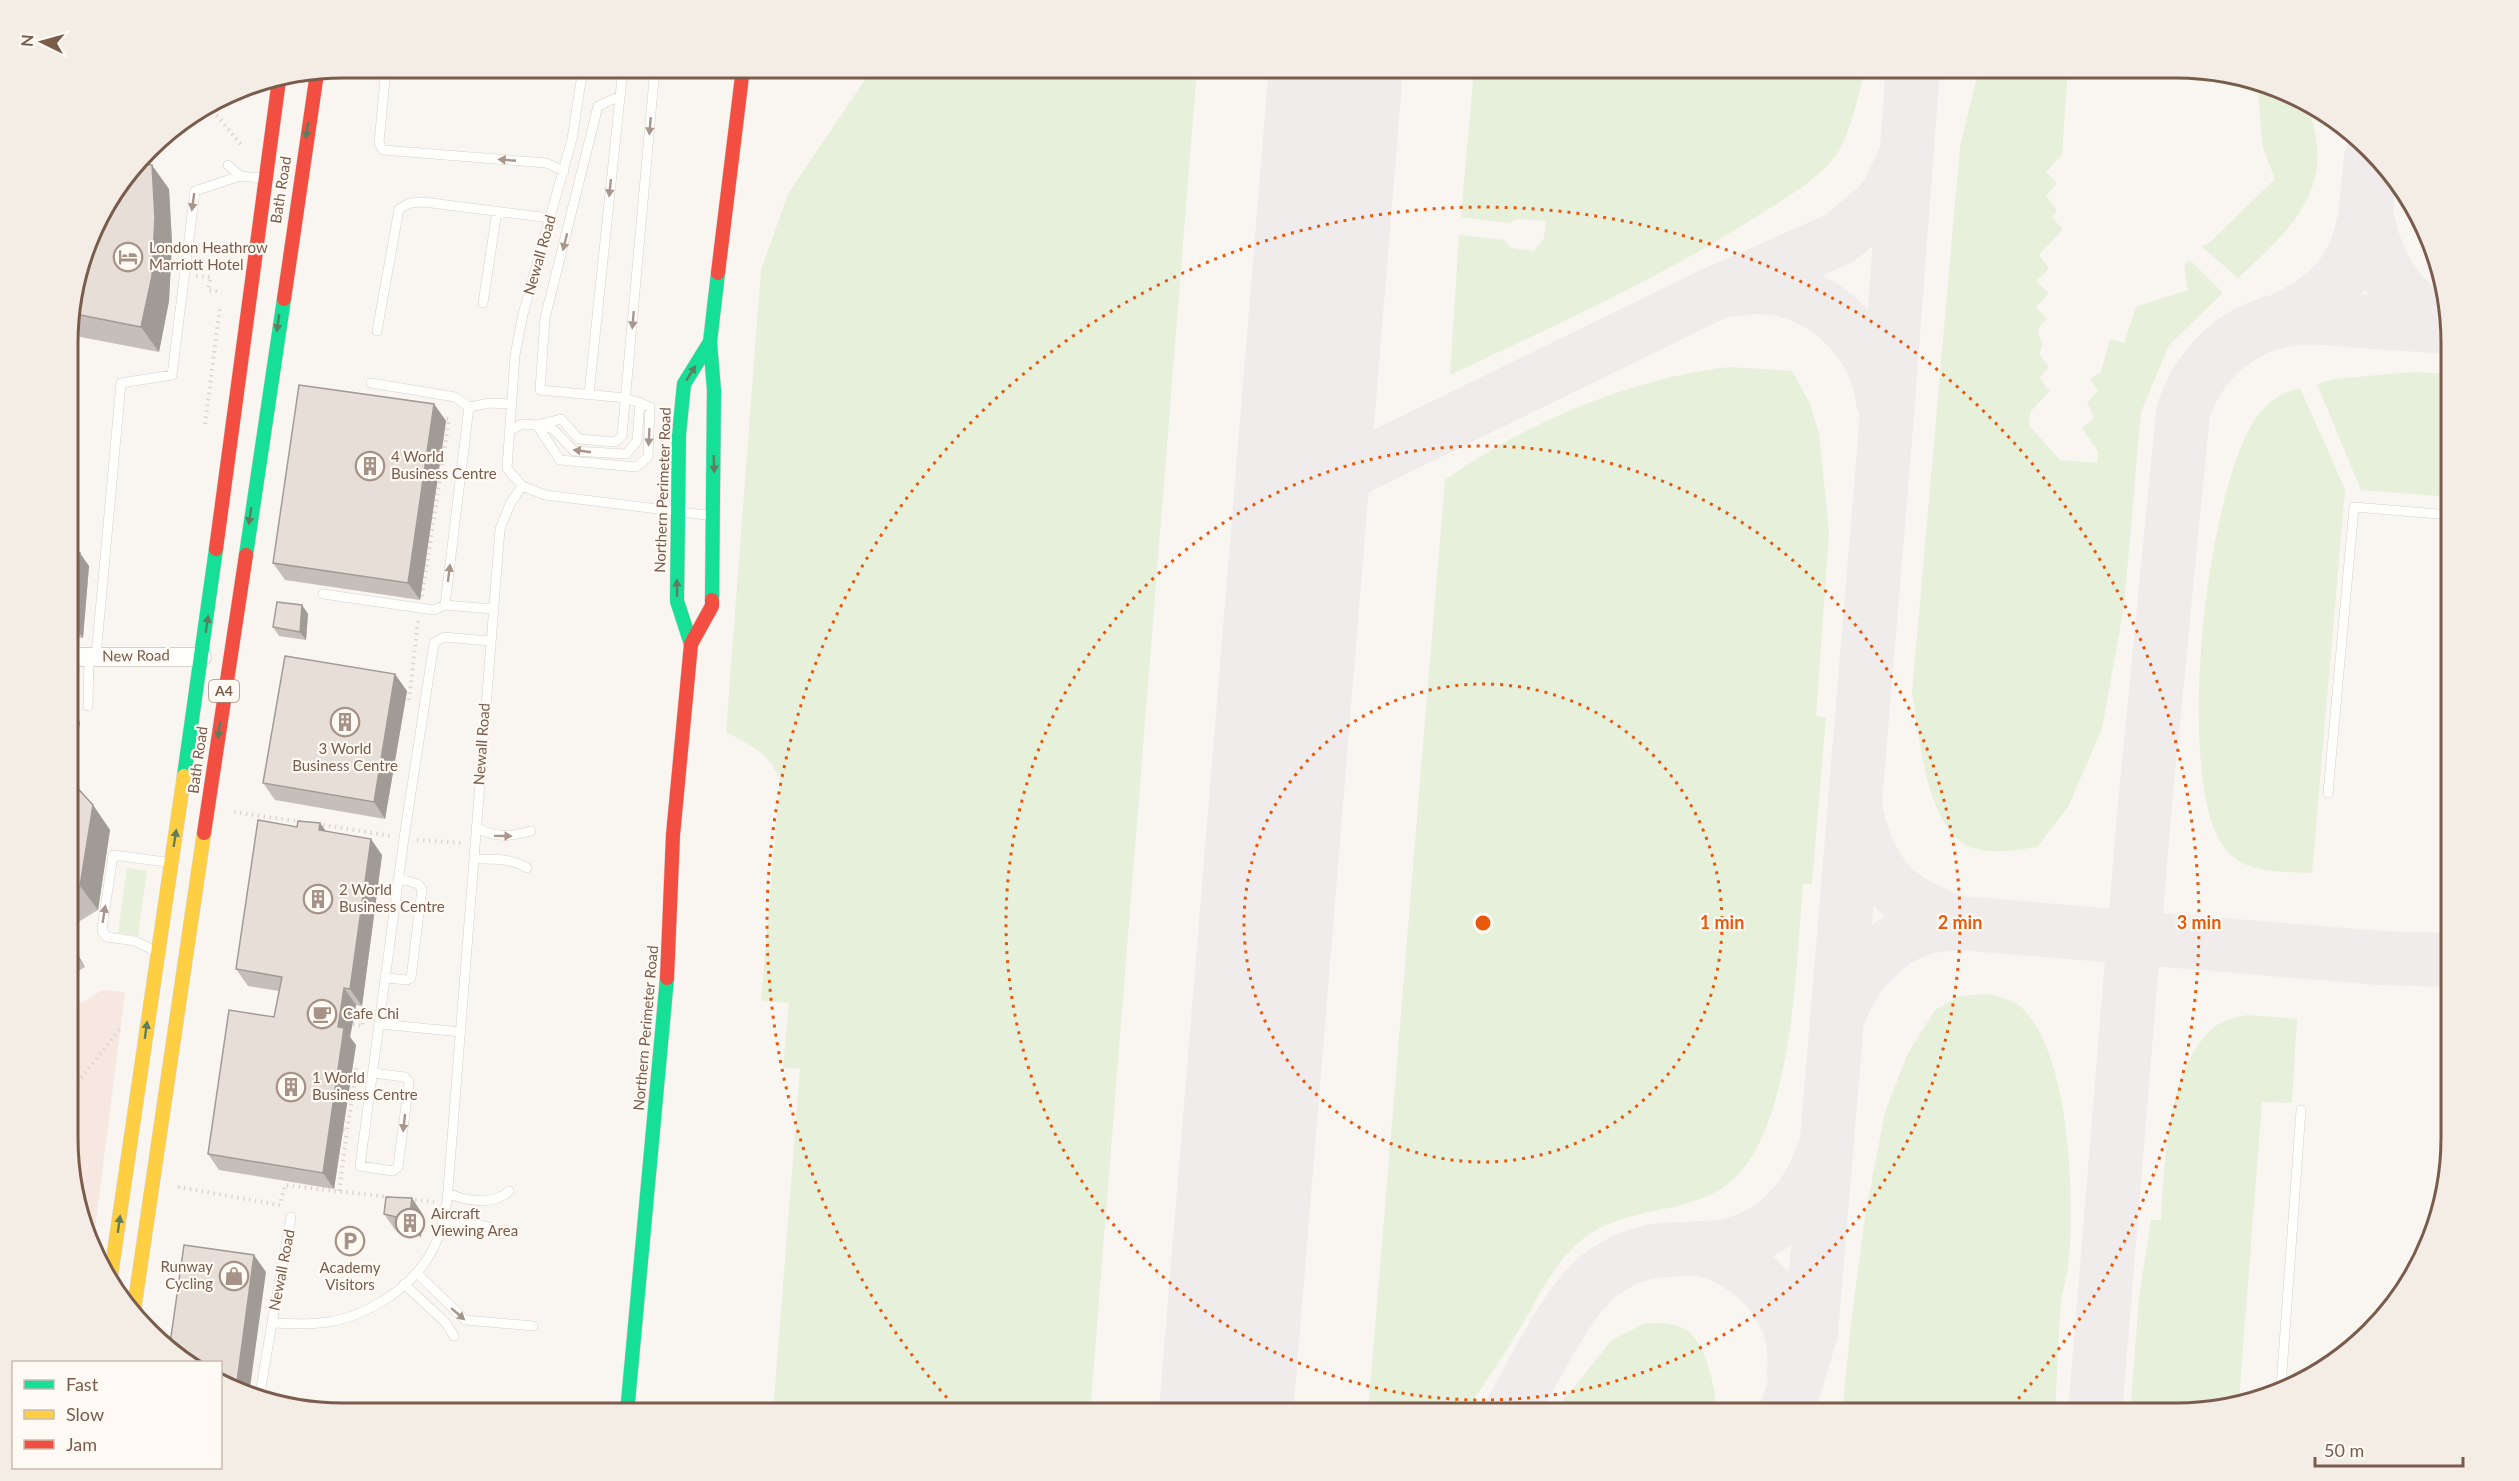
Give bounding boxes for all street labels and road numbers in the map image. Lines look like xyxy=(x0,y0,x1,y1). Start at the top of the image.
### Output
street label: Bath Road xyxy=(266,155,294,225)
street label: Newall Road xyxy=(519,213,559,297)
street label: Northern Perimeter Road xyxy=(650,407,674,573)
street label: New Road xyxy=(102,645,170,665)
road number: A4 xyxy=(209,680,239,702)
street label: Newall Road xyxy=(469,702,493,786)
street label: Bath Road xyxy=(183,725,211,795)
street label: Northern Perimeter Road xyxy=(629,945,661,1111)
street label: Newall Road xyxy=(264,1228,298,1312)

